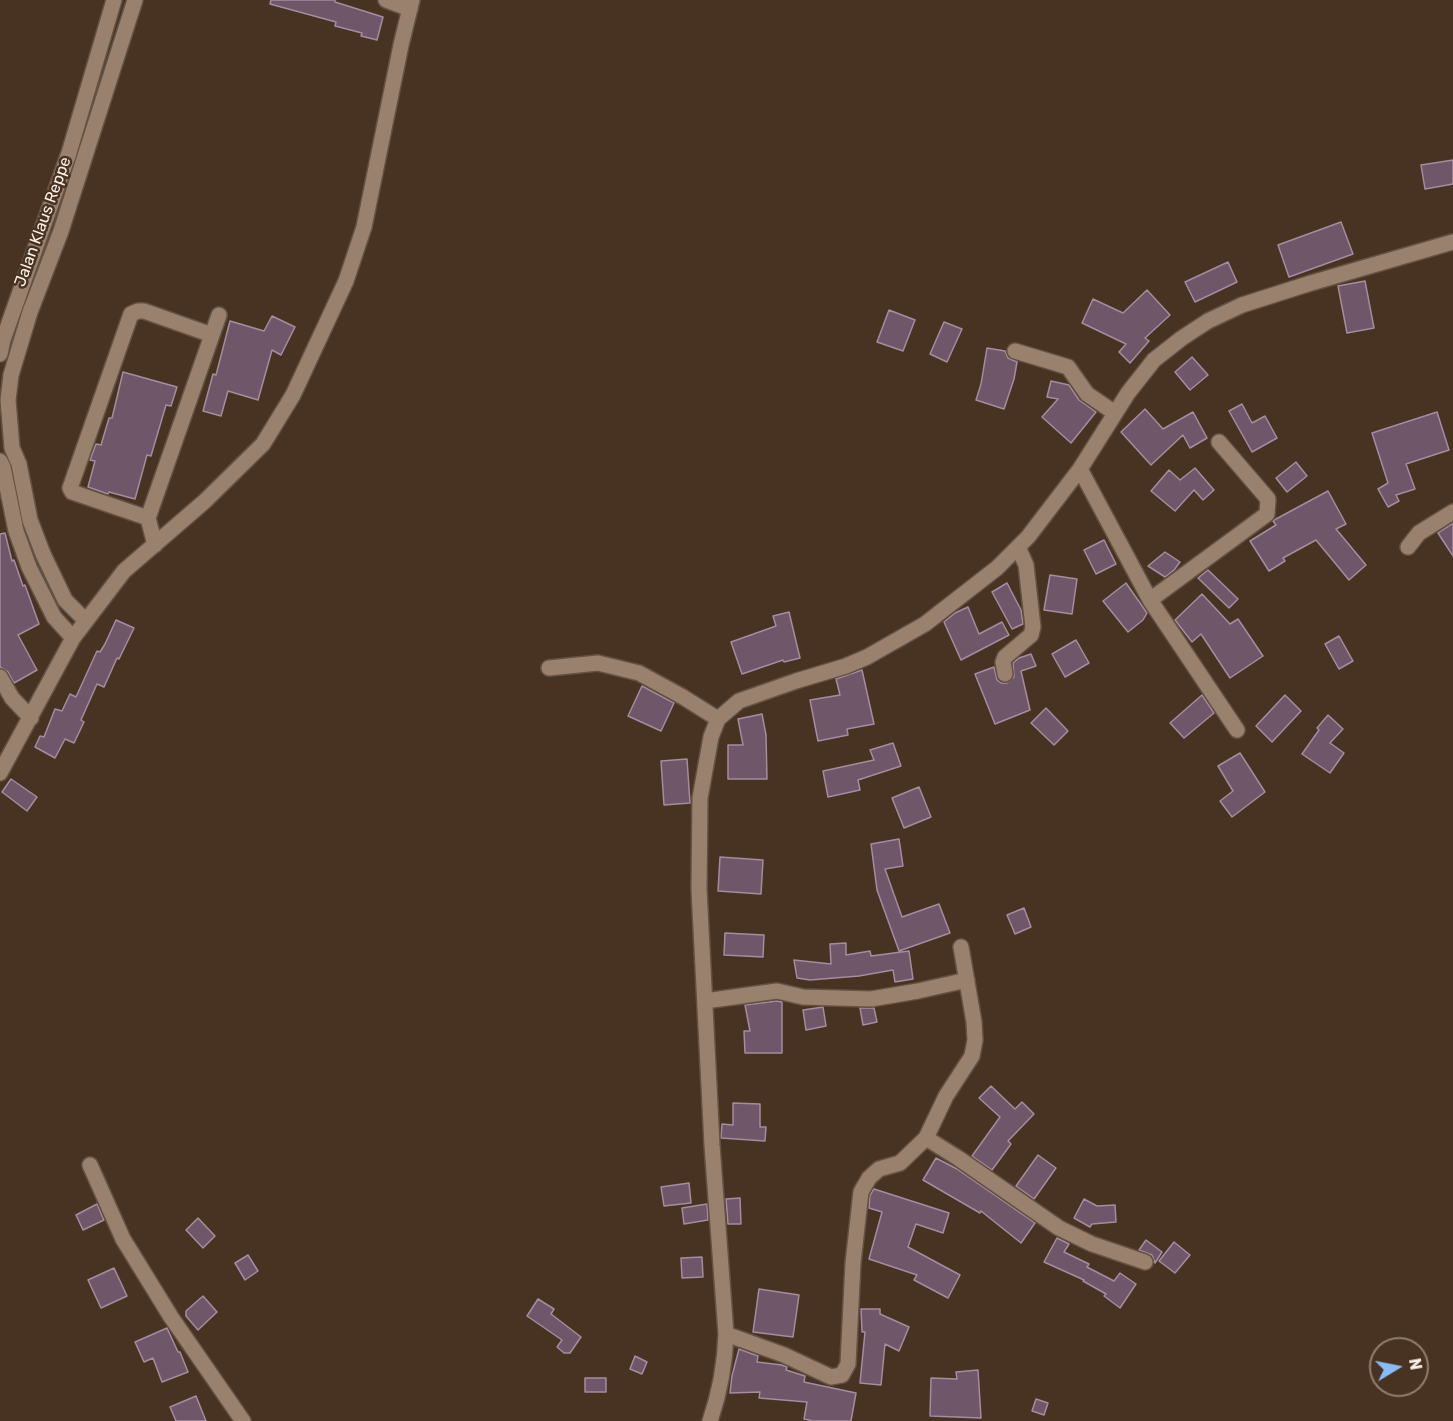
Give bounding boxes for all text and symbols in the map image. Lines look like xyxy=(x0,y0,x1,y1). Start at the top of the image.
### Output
street label: Jalan Klaus Reppe xyxy=(11,155,75,289)
north arrow xyxy=(1369,1337,1429,1397)
text: N xyxy=(1405,1357,1426,1371)

